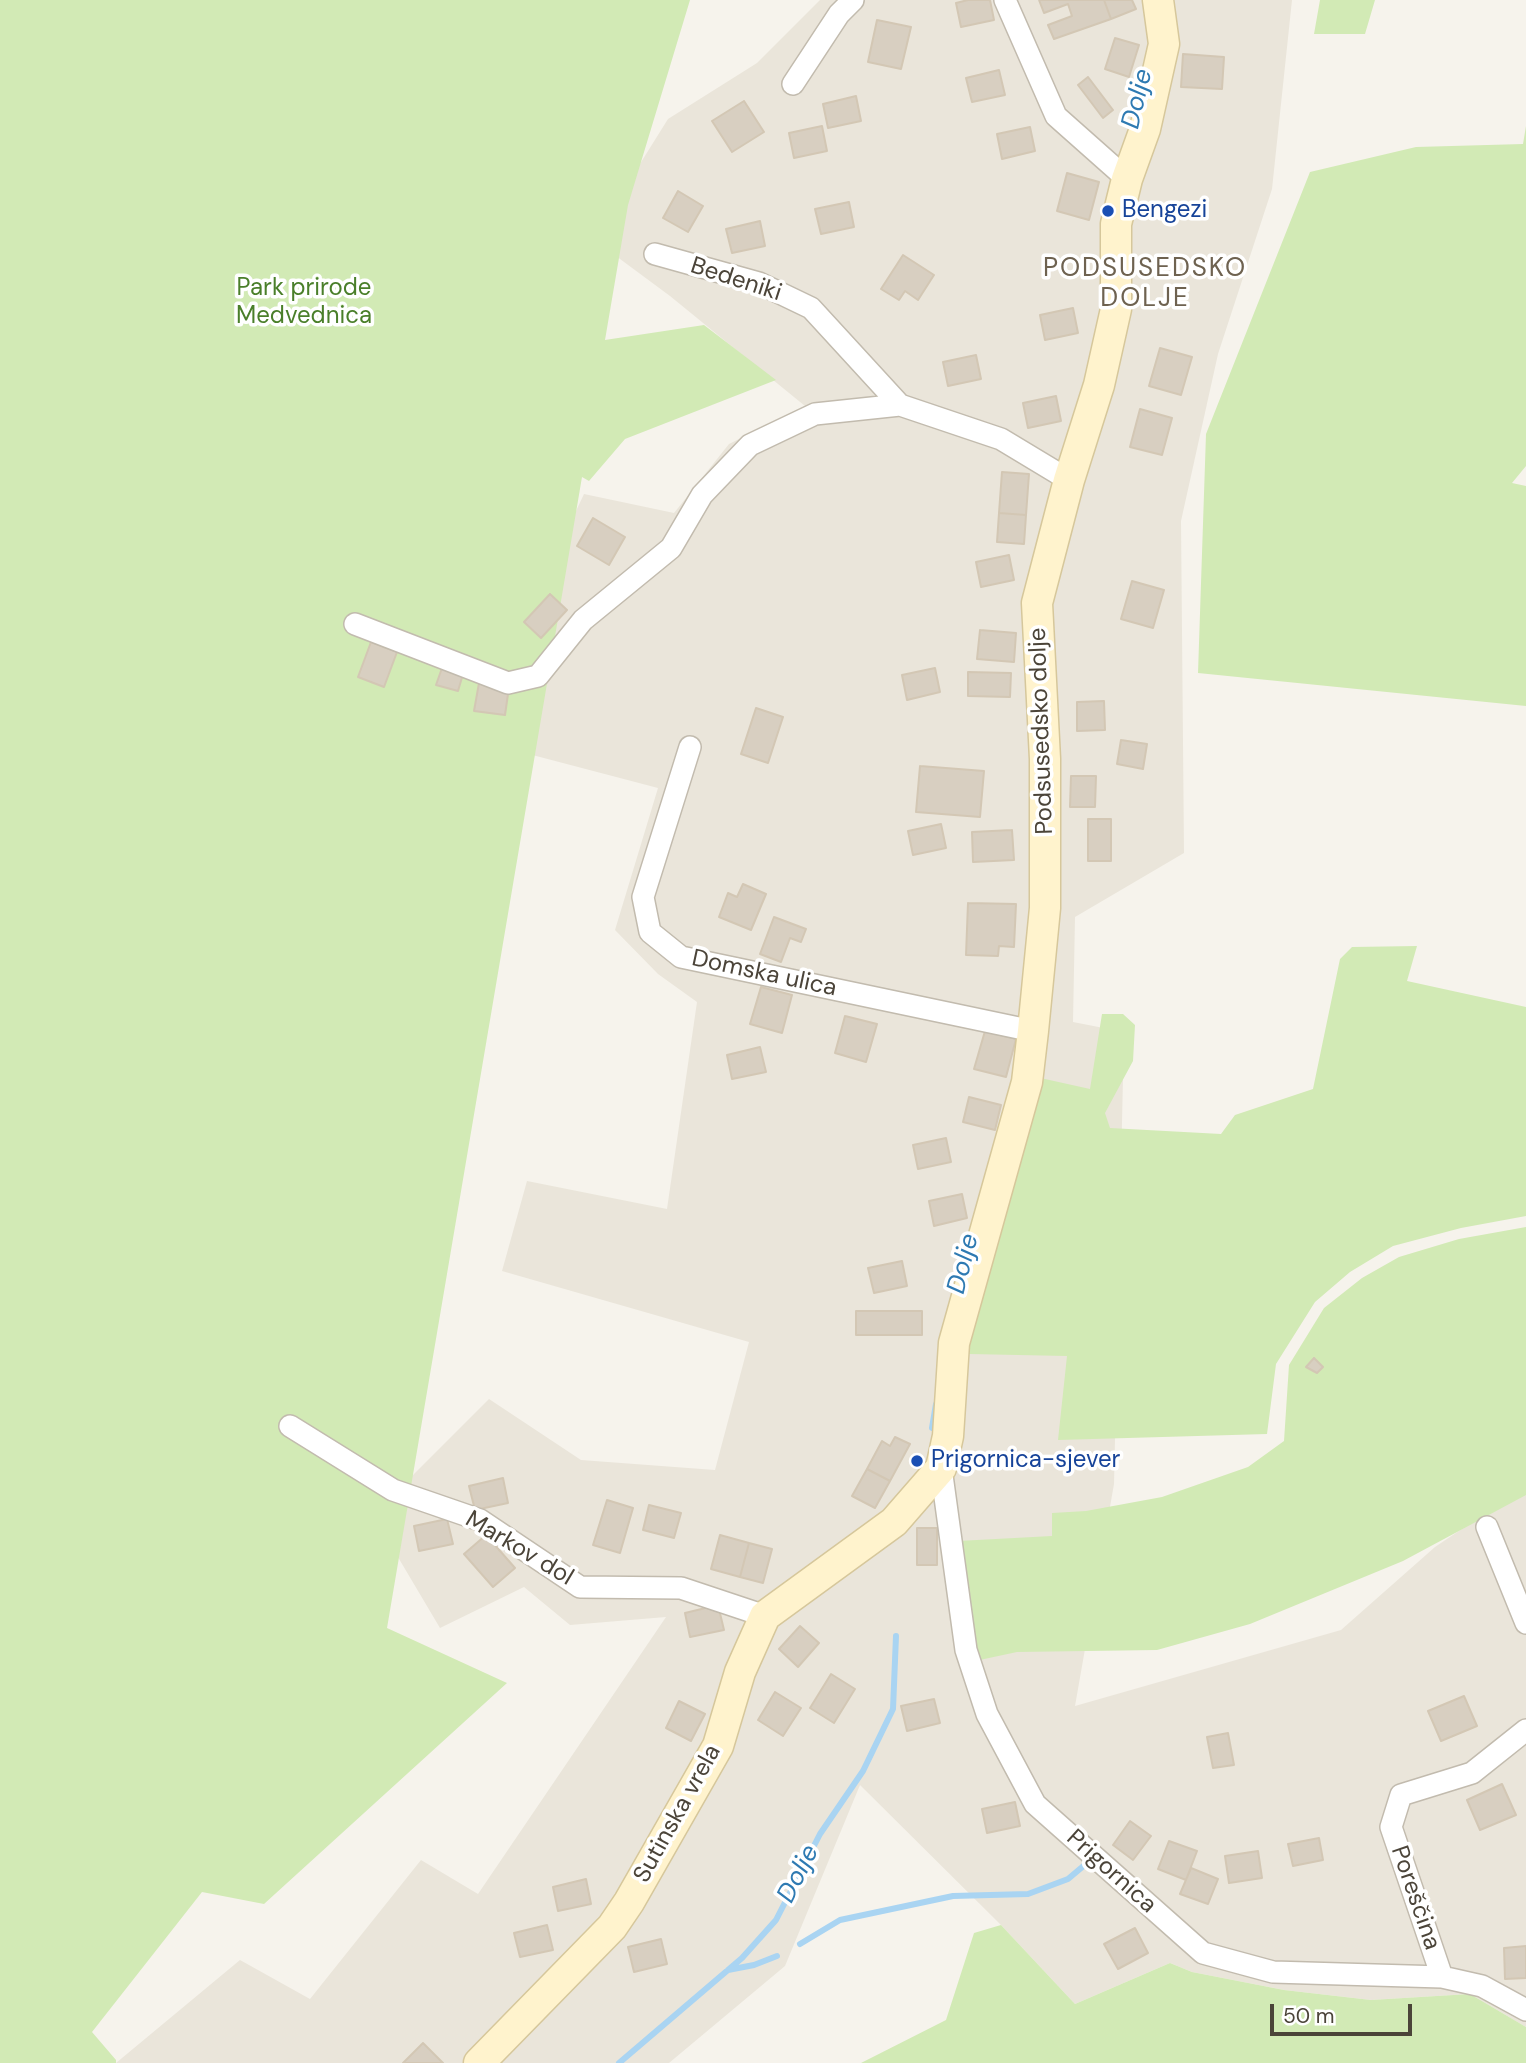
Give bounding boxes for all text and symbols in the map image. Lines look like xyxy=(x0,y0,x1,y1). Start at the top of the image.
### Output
water label: Dolje xyxy=(1116,66,1160,132)
place label: Bengezi xyxy=(1122,197,1207,225)
marker: Bengezi xyxy=(1100,203,1116,219)
street label: Bedeniki xyxy=(687,252,785,308)
district label: PODSUSEDSKO DOLJE xyxy=(1044,253,1246,314)
park label: Park prirode Medvednica xyxy=(236,275,372,331)
street label: Podsusedsko dolje xyxy=(1024,627,1060,835)
street label: Domska ulica xyxy=(689,945,839,1003)
water label: Dolje xyxy=(942,1231,986,1297)
place label: Prigornica-sjever xyxy=(931,1447,1120,1475)
marker: Prigornica-sjever xyxy=(909,1453,925,1469)
street label: Markov dol xyxy=(460,1506,578,1592)
street label: Sutinska vrela xyxy=(628,1740,728,1888)
street label: Prigornica xyxy=(1060,1824,1162,1920)
water label: Dolje xyxy=(771,1840,827,1908)
street label: Poreščina xyxy=(1384,1842,1446,1954)
scale bar xyxy=(1274,1990,1416,2034)
text: 50 m xyxy=(1283,2002,1334,2030)

